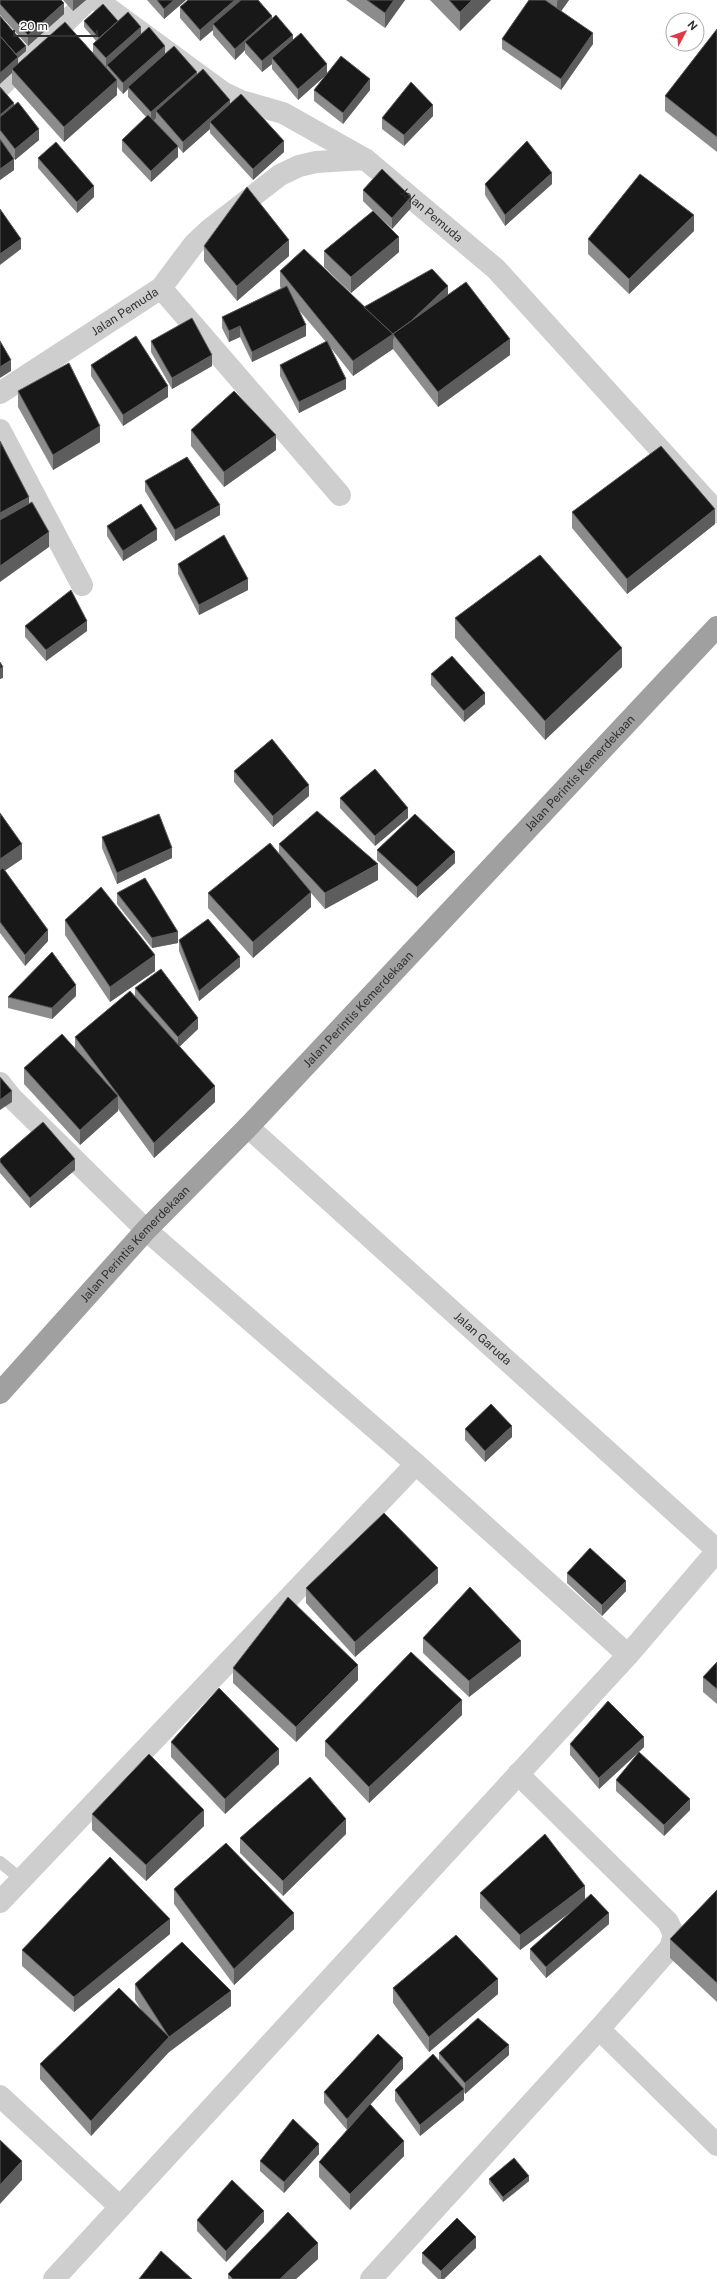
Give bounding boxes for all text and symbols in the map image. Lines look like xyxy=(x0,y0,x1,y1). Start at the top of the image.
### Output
scale bar xyxy=(14,12,97,38)
north arrow xyxy=(665,12,705,52)
text: N xyxy=(685,18,700,33)
text: 20 m xyxy=(20,19,48,33)
street label: Jalan Pemuda xyxy=(398,185,465,245)
street label: Jalan Pemuda xyxy=(89,285,161,338)
street label: Jalan Perintis Kemerdekaan xyxy=(522,712,638,834)
street label: Jalan Perintis Kemerdekaan xyxy=(300,948,416,1070)
street label: Jalan Perintis Kemerdekaan xyxy=(78,1183,193,1305)
street label: Jalan Garuda xyxy=(451,1309,514,1368)

